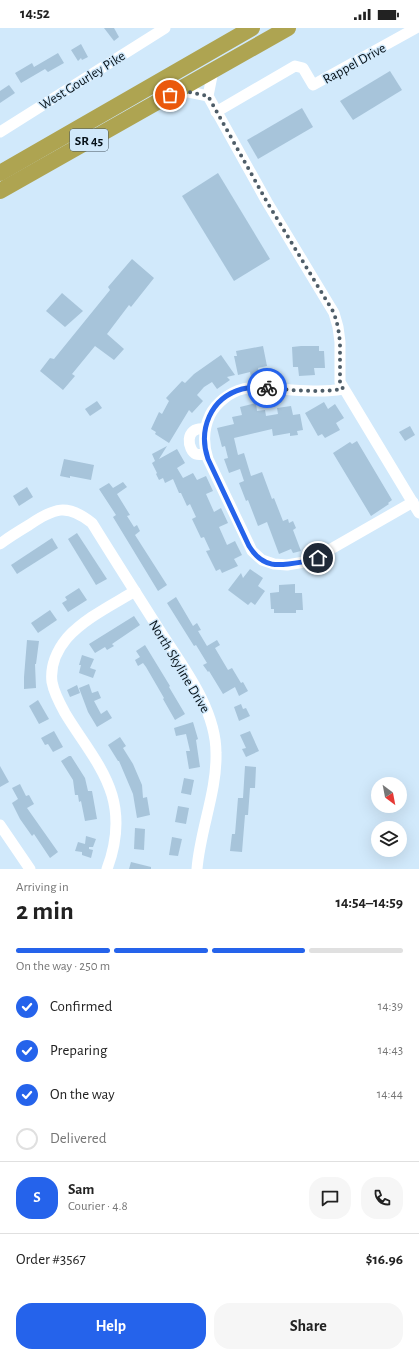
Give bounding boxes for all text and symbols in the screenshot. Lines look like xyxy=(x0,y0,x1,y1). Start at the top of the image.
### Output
text: 14:52 xyxy=(20,6,50,21)
street label: Rappel Drive xyxy=(321,41,388,87)
street label: West Gourley Pike xyxy=(37,49,128,113)
pin xyxy=(153,78,187,112)
icon: bag xyxy=(159,84,181,106)
road number: SR 45 xyxy=(70,129,108,151)
courier xyxy=(247,368,287,408)
icon: bike xyxy=(256,377,278,399)
pin xyxy=(301,541,335,575)
icon: home xyxy=(307,547,329,569)
street label: North Skyline Drive xyxy=(146,618,212,715)
north arrow xyxy=(371,777,407,813)
map controls xyxy=(371,777,407,857)
button: layers xyxy=(371,821,407,857)
text: Arriving in xyxy=(16,881,69,894)
text: 14:54–14:59 xyxy=(336,895,403,910)
text: 2 min xyxy=(16,898,74,924)
text: On the way · 250 m xyxy=(16,960,110,973)
icon: check xyxy=(16,996,38,1018)
text: Confirmed xyxy=(50,999,112,1014)
text: 14:39 xyxy=(378,1000,403,1013)
icon: check xyxy=(16,1040,38,1062)
text: Preparing xyxy=(50,1043,107,1058)
text: 14:43 xyxy=(378,1044,403,1057)
icon: check xyxy=(16,1084,38,1106)
text: On the way xyxy=(50,1087,115,1102)
text: 14:44 xyxy=(377,1088,403,1101)
text: Delivered xyxy=(50,1131,107,1146)
button: chat xyxy=(309,1177,351,1219)
button: phone xyxy=(361,1177,403,1219)
text: Sam xyxy=(68,1182,94,1197)
text: S xyxy=(33,1190,41,1205)
text: Courier · 4.8 xyxy=(68,1200,128,1213)
text: Order #3567 xyxy=(16,1252,86,1267)
text: $16.96 xyxy=(366,1252,403,1267)
button: Help xyxy=(16,1303,206,1349)
button: Share xyxy=(214,1303,403,1349)

